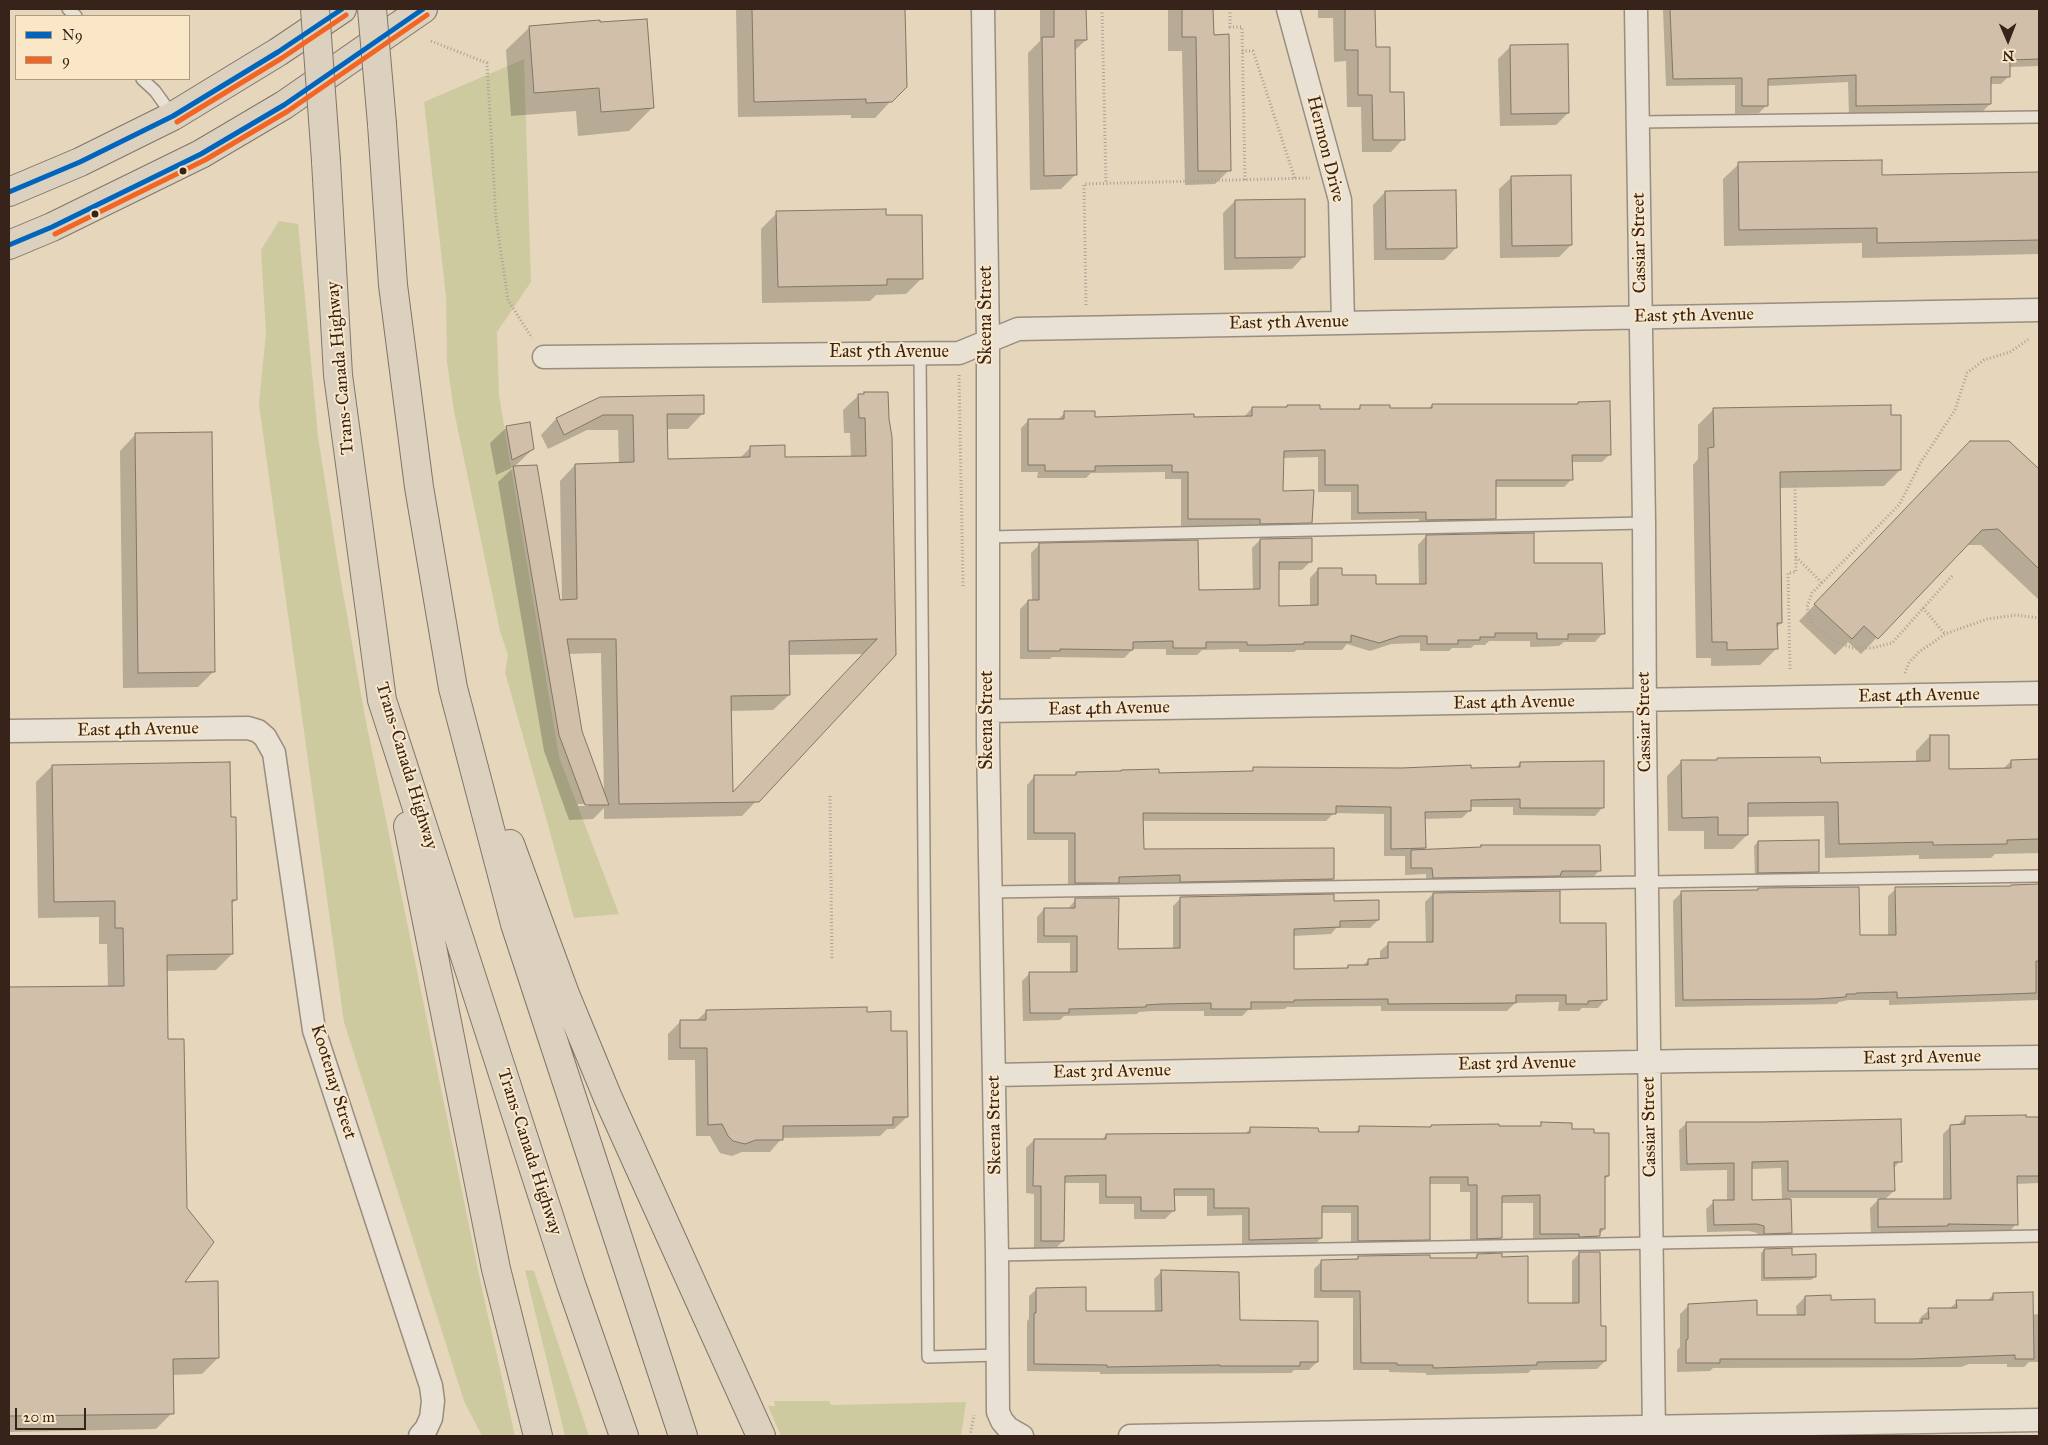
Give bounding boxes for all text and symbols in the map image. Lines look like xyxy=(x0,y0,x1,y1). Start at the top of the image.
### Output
legend xyxy=(15,15,190,80)
north arrow xyxy=(1983,15,2033,65)
text: N9 xyxy=(62,26,83,44)
text: N xyxy=(2002,47,2014,64)
text: 9 xyxy=(62,51,70,69)
street label: Hermon Drive xyxy=(1301,93,1349,205)
unlabelled marker xyxy=(178,166,188,176)
street label: Cassiar Street xyxy=(1628,192,1652,294)
unlabelled marker xyxy=(90,209,100,219)
street label: Skeena Street xyxy=(976,265,998,365)
street label: Trans-Canada Highway xyxy=(323,280,359,456)
street label: East 5th Avenue xyxy=(1634,304,1754,328)
street label: East 5th Avenue xyxy=(1229,311,1349,335)
street label: East 5th Avenue xyxy=(829,342,949,364)
street label: Skeena Street xyxy=(977,670,999,770)
street label: Cassiar Street xyxy=(1633,671,1657,773)
street label: Trans-Canada Highway xyxy=(370,680,442,852)
street label: East 4th Avenue xyxy=(1858,684,1980,708)
street label: East 4th Avenue xyxy=(1453,691,1575,715)
street label: East 4th Avenue xyxy=(1048,697,1170,721)
street label: East 4th Avenue xyxy=(77,718,199,742)
street label: Kootenay Street xyxy=(305,1022,361,1142)
street label: East 3rd Avenue xyxy=(1863,1046,1981,1070)
street label: East 3rd Avenue xyxy=(1458,1052,1576,1076)
street label: East 3rd Avenue xyxy=(1053,1060,1171,1084)
street label: Trans-Canada Highway xyxy=(492,1066,566,1238)
street label: Skeena Street xyxy=(983,1075,1007,1175)
street label: Cassiar Street xyxy=(1638,1076,1662,1178)
scale bar xyxy=(18,1398,89,1430)
text: 20 m xyxy=(23,1408,55,1426)

